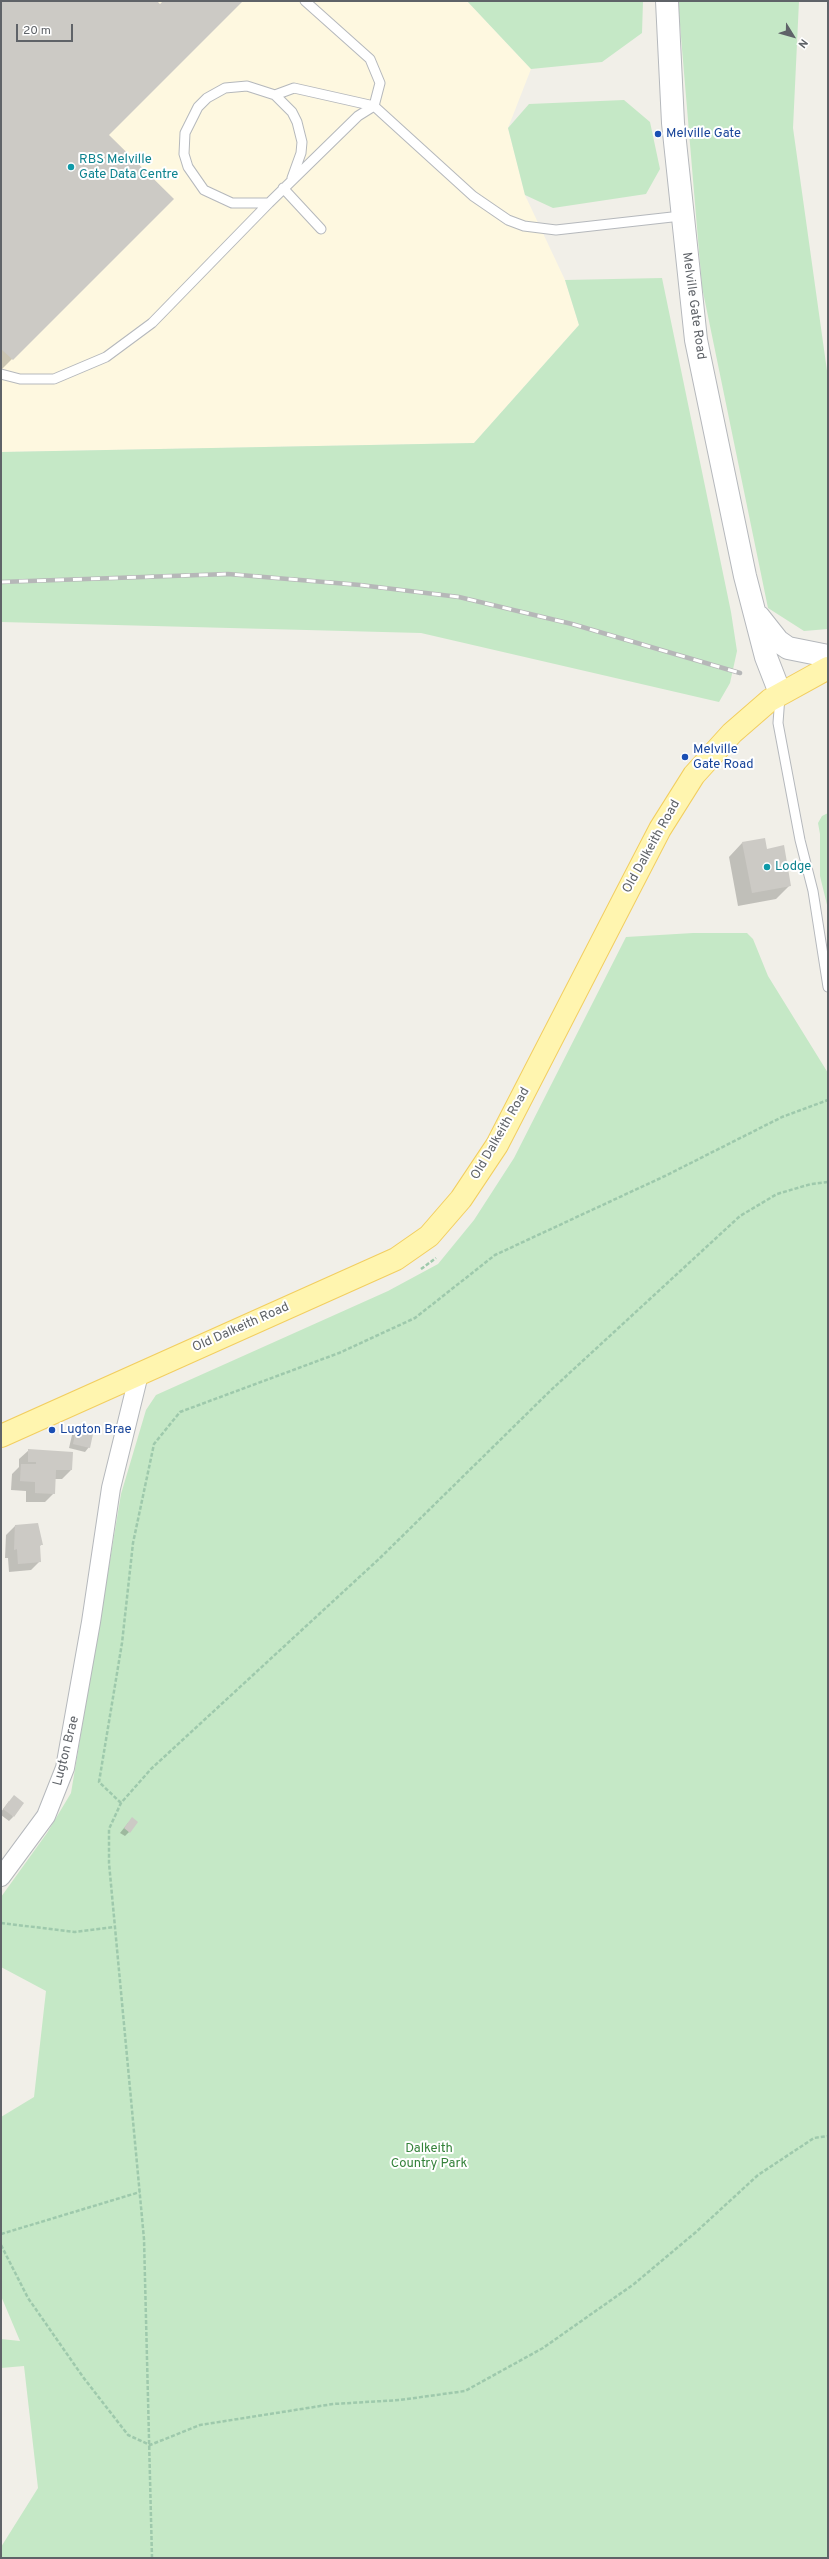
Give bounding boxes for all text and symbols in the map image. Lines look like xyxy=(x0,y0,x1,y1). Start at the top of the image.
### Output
scale bar xyxy=(18,16,75,42)
north arrow xyxy=(773,16,813,56)
text: 20 m xyxy=(23,23,51,39)
text: N xyxy=(795,36,811,51)
place label: Melville Gate xyxy=(666,126,741,142)
marker: Melville Gate xyxy=(653,129,663,139)
place label: RBS Melville Gate Data Centre xyxy=(79,152,178,183)
marker: RBS Melville Gate Data Centre xyxy=(66,162,76,172)
street label: Melville Gate Road xyxy=(678,251,708,361)
place label: Melville Gate Road xyxy=(693,742,754,773)
marker: Melville Gate Road xyxy=(680,752,690,762)
street label: Old Dalkeith Road xyxy=(620,798,684,896)
place label: Lodge xyxy=(775,859,811,875)
marker: Lodge xyxy=(762,862,772,872)
street label: Old Dalkeith Road xyxy=(468,1085,534,1183)
street label: Old Dalkeith Road xyxy=(190,1300,292,1356)
place label: Lugton Brae xyxy=(60,1422,132,1438)
marker: Lugton Brae xyxy=(47,1425,57,1435)
street label: Lugton Brae xyxy=(51,1714,83,1788)
park label: Dalkeith Country Park xyxy=(391,2141,467,2172)

